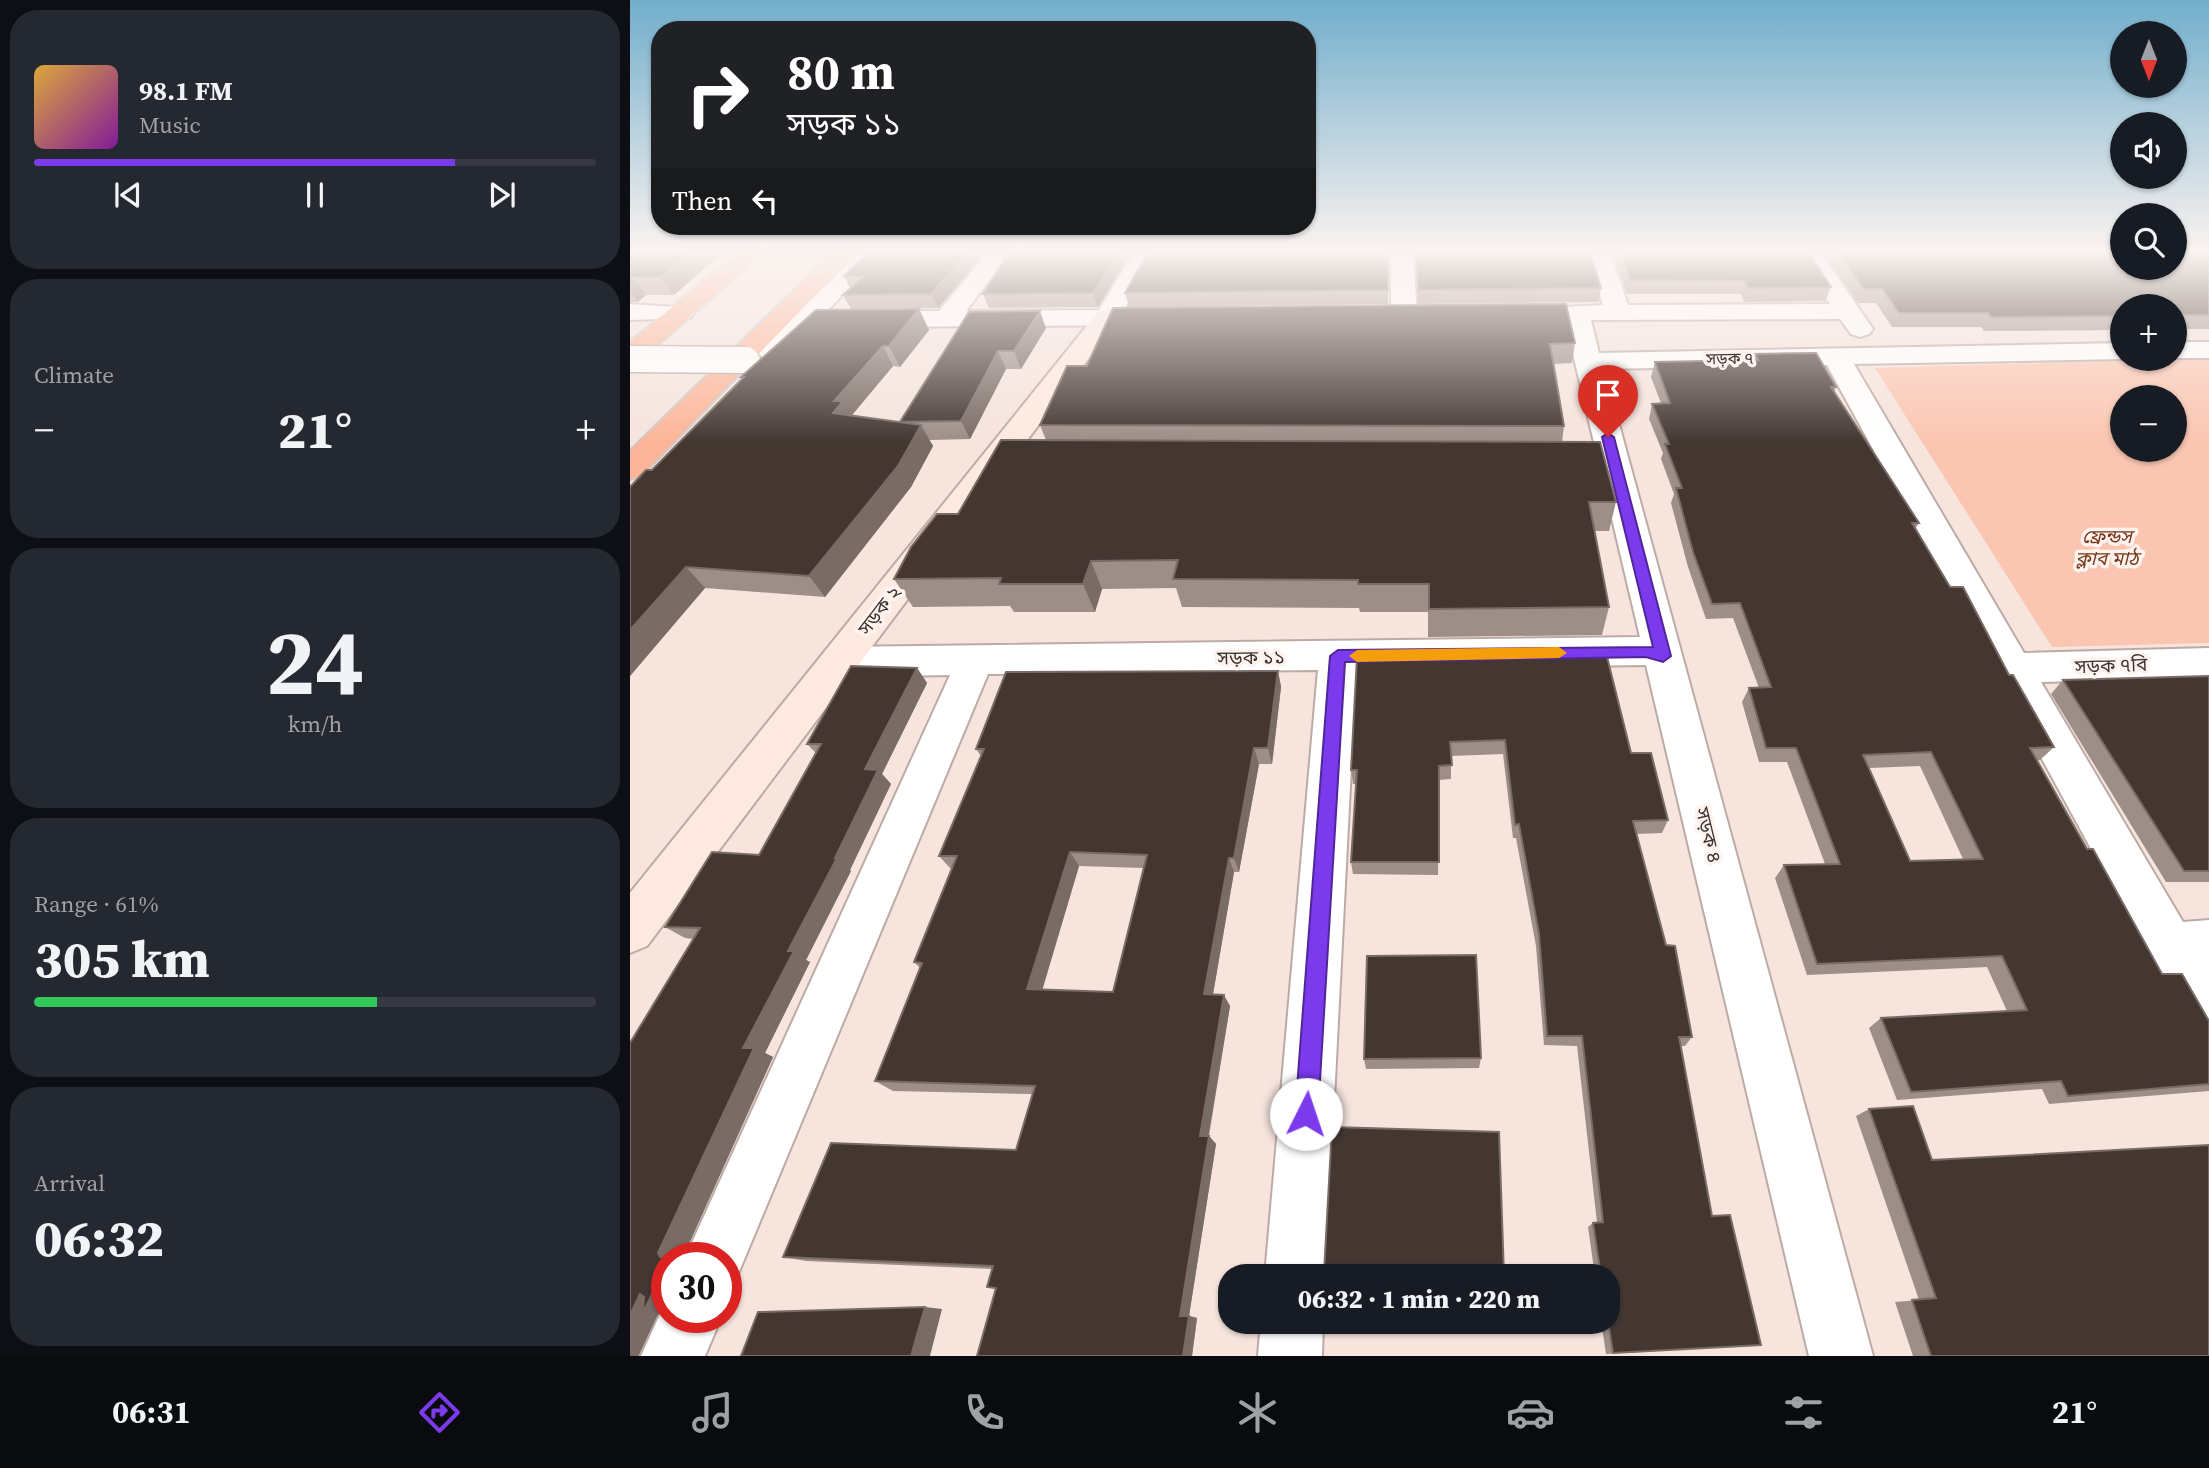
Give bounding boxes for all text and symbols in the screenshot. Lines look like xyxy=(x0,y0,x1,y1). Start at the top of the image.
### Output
north arrow xyxy=(2110,21,2188,98)
map controls xyxy=(2110,21,2187,462)
text: 80 m xyxy=(787,38,895,105)
icon: right xyxy=(672,49,763,140)
text: 98.1 FM xyxy=(139,73,233,109)
text: সড়ক ১১ xyxy=(787,102,901,146)
text: Music xyxy=(139,109,201,141)
button: sound xyxy=(2110,112,2187,189)
icon: previous xyxy=(109,176,147,214)
icon: pause xyxy=(296,176,334,214)
icon: next xyxy=(483,176,521,214)
icon: left xyxy=(746,182,784,220)
text: Then xyxy=(672,183,732,219)
button: search xyxy=(2110,203,2187,280)
button: + xyxy=(2110,294,2187,371)
street label: সড়ক ৭ xyxy=(1705,347,1754,369)
text: Climate xyxy=(34,359,114,391)
pin xyxy=(1578,365,1638,437)
icon: arrive xyxy=(1589,376,1627,414)
button: − xyxy=(2110,385,2187,462)
text: 21° xyxy=(278,394,352,465)
text: − xyxy=(34,404,54,456)
text: + xyxy=(576,404,596,456)
park label: ফ্রেন্ডস ক্লাব মাঠ xyxy=(2075,523,2142,571)
street label: সড়ক ২ xyxy=(851,580,907,641)
text: 24 xyxy=(266,600,364,724)
street label: সড়ক ১১ xyxy=(1216,643,1285,671)
street label: সড়ক ৭বি xyxy=(2073,651,2148,679)
text: km/h xyxy=(288,708,342,740)
street label: সড়ক ৪ xyxy=(1689,804,1728,865)
text: Range · 61% xyxy=(34,888,159,920)
text: 305 km xyxy=(34,923,210,994)
position arrow xyxy=(1269,1077,1343,1151)
text: Arrival xyxy=(34,1167,105,1199)
text: 06:32 xyxy=(34,1202,164,1273)
speed limit sign: 30 xyxy=(651,1242,742,1333)
text: 06:32 · 1 min · 220 m xyxy=(1298,1281,1540,1317)
icon: directions xyxy=(415,1388,464,1437)
icon: music xyxy=(688,1388,737,1437)
icon: phone xyxy=(960,1388,1009,1437)
icon: climate xyxy=(1233,1388,1282,1437)
icon: car xyxy=(1506,1388,1555,1437)
icon: filters xyxy=(1779,1388,1828,1437)
text: 06:31 xyxy=(112,1390,191,1434)
text: 21° xyxy=(2052,1390,2097,1434)

